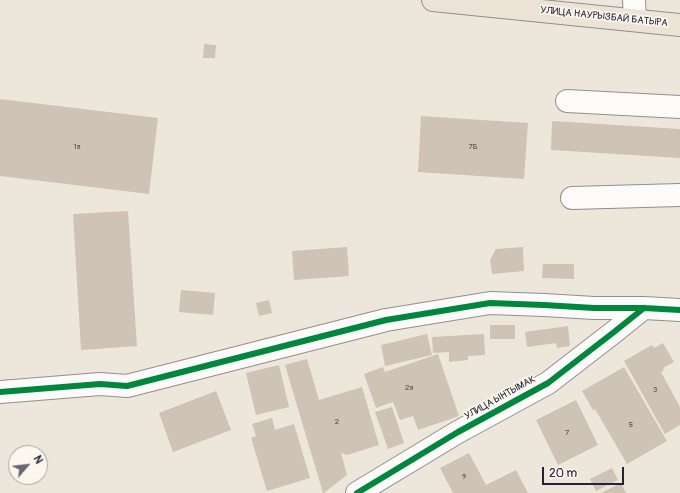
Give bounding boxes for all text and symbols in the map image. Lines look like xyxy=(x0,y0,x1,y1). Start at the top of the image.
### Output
street label: УЛИЦА НАУРЫЗБАЙ БАТЫРА xyxy=(540,4,668,30)
house number: 1а xyxy=(74,142,80,152)
house number: 7Б xyxy=(468,142,478,152)
street label: УЛИЦА ЫНТЫМАК xyxy=(462,373,538,423)
house number: 2а xyxy=(405,383,413,393)
house number: 3 xyxy=(653,385,657,395)
house number: 2 xyxy=(335,417,339,427)
house number: 5 xyxy=(629,420,633,430)
house number: 7 xyxy=(565,428,569,438)
north arrow xyxy=(8,445,48,485)
text: N xyxy=(31,453,46,466)
scale bar xyxy=(544,459,626,485)
text: 20 m xyxy=(549,466,577,481)
house number: 9 xyxy=(462,472,466,482)

